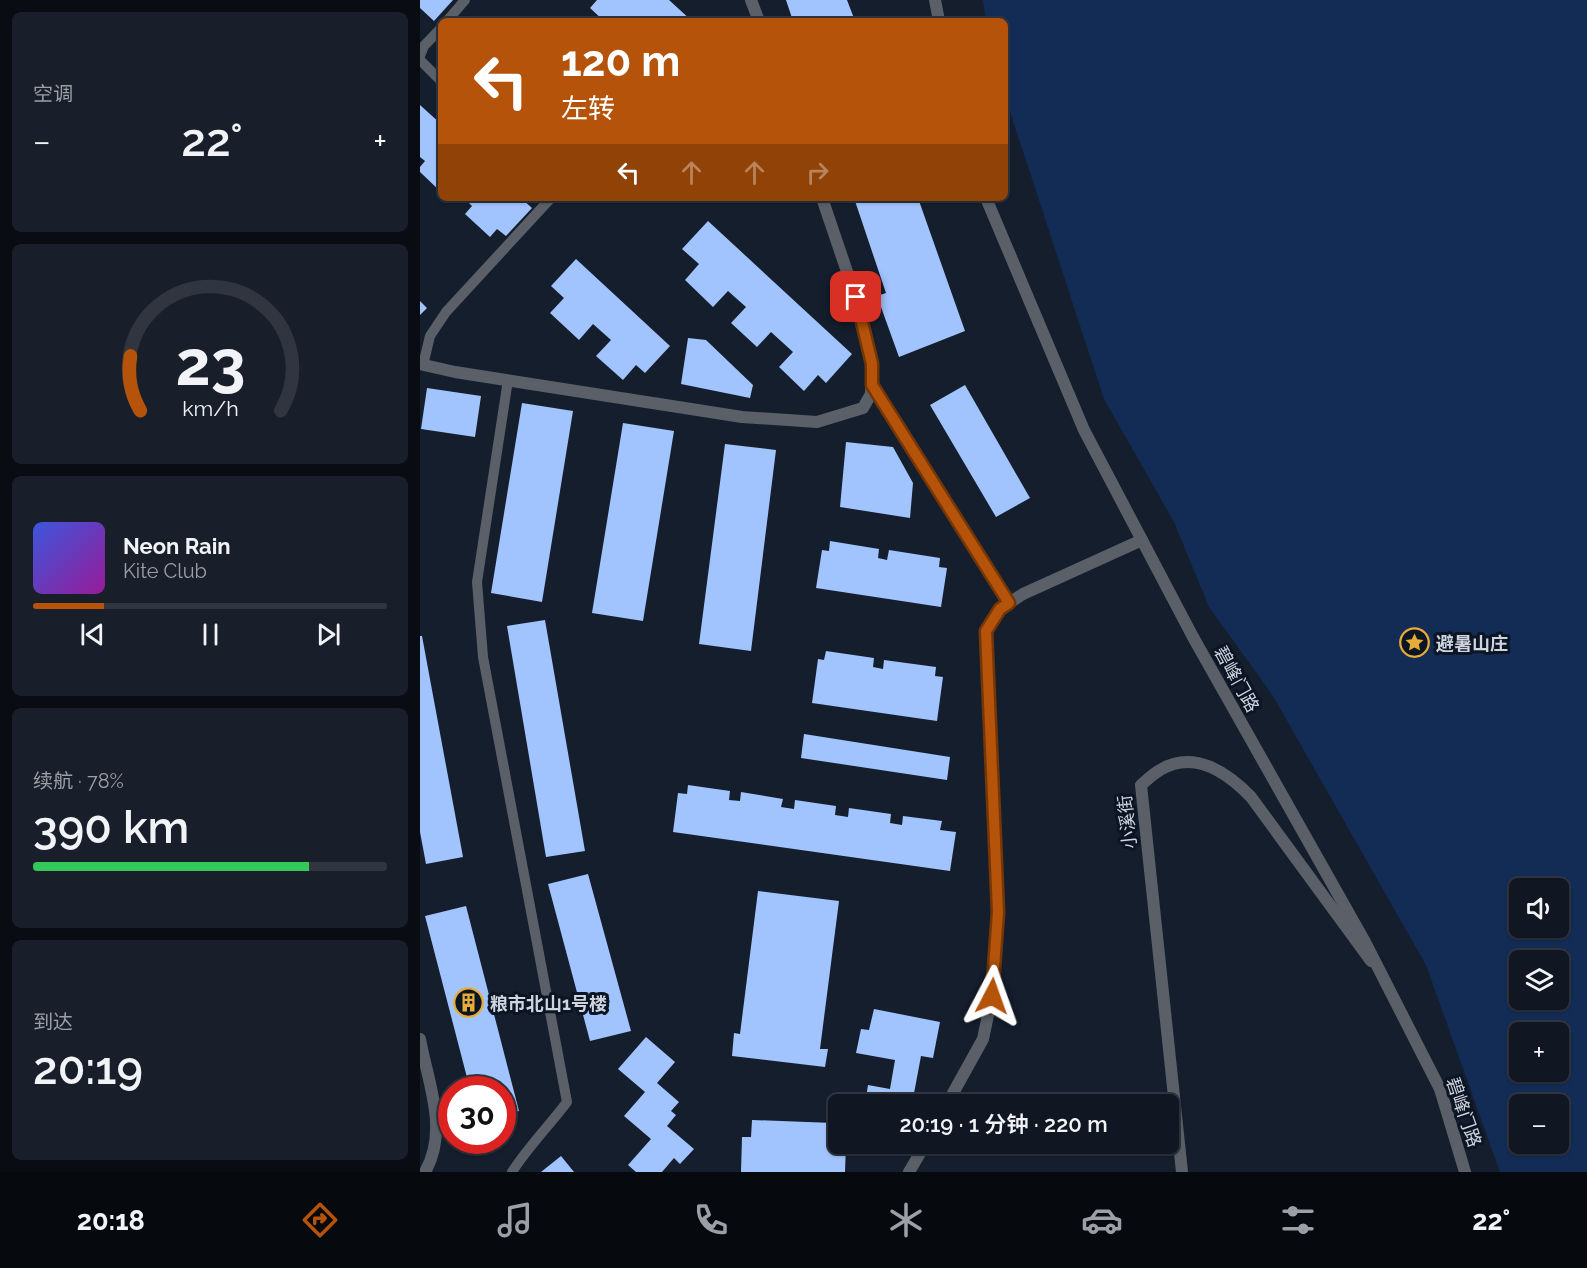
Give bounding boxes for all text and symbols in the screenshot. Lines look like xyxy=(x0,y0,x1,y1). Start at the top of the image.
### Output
text: 120 m xyxy=(561,37,680,86)
icon: left xyxy=(462,42,540,120)
text: 空调 xyxy=(33,82,73,106)
text: 左转 xyxy=(561,93,615,124)
text: 22° xyxy=(181,114,243,167)
text: − xyxy=(33,122,51,161)
text: + xyxy=(373,122,387,161)
icon: left xyxy=(612,156,645,189)
icon: ahead xyxy=(675,156,708,189)
icon: ahead xyxy=(738,156,771,189)
icon: right xyxy=(801,156,834,189)
pin xyxy=(830,271,881,322)
icon: arrive xyxy=(839,280,872,313)
text: 23 xyxy=(175,326,245,400)
text: km/h xyxy=(182,396,238,421)
text: Neon Rain xyxy=(123,533,231,559)
text: Kite Club xyxy=(123,559,207,583)
icon: previous xyxy=(76,618,109,651)
icon: pause xyxy=(194,618,227,651)
icon: next xyxy=(312,618,345,651)
place icon: 避暑山庄 xyxy=(1399,627,1431,659)
place label: 避暑山庄 xyxy=(1436,633,1508,654)
street label: 碧峰门路 xyxy=(1210,642,1264,716)
text: 续航 · 78% xyxy=(33,769,124,793)
street label: 小溪街 xyxy=(1114,794,1140,850)
text: 390 km xyxy=(33,801,189,854)
map controls xyxy=(1509,878,1569,1154)
button: sound xyxy=(1509,878,1569,938)
button: layers xyxy=(1509,950,1569,1010)
position arrow xyxy=(960,964,1024,1028)
building icon: 粮市北山1号楼 xyxy=(453,987,485,1019)
place label: 粮市北山1号楼 xyxy=(490,993,607,1014)
text: 到达 xyxy=(33,1010,73,1034)
button: + xyxy=(1509,1022,1569,1082)
text: 20:19 xyxy=(33,1042,143,1095)
street label: 碧峰门路 xyxy=(1442,1075,1486,1149)
speed limit sign: 30 xyxy=(438,1076,516,1154)
button: − xyxy=(1509,1094,1569,1154)
text: 20:19 · 1 分钟 · 220 m xyxy=(899,1111,1108,1137)
icon: directions xyxy=(299,1199,341,1241)
icon: music xyxy=(494,1199,536,1241)
icon: phone xyxy=(690,1199,732,1241)
icon: climate xyxy=(885,1199,927,1241)
icon: car xyxy=(1081,1199,1123,1241)
icon: filters xyxy=(1277,1199,1319,1241)
text: 20:18 xyxy=(77,1205,145,1236)
text: 22° xyxy=(1472,1205,1510,1236)

